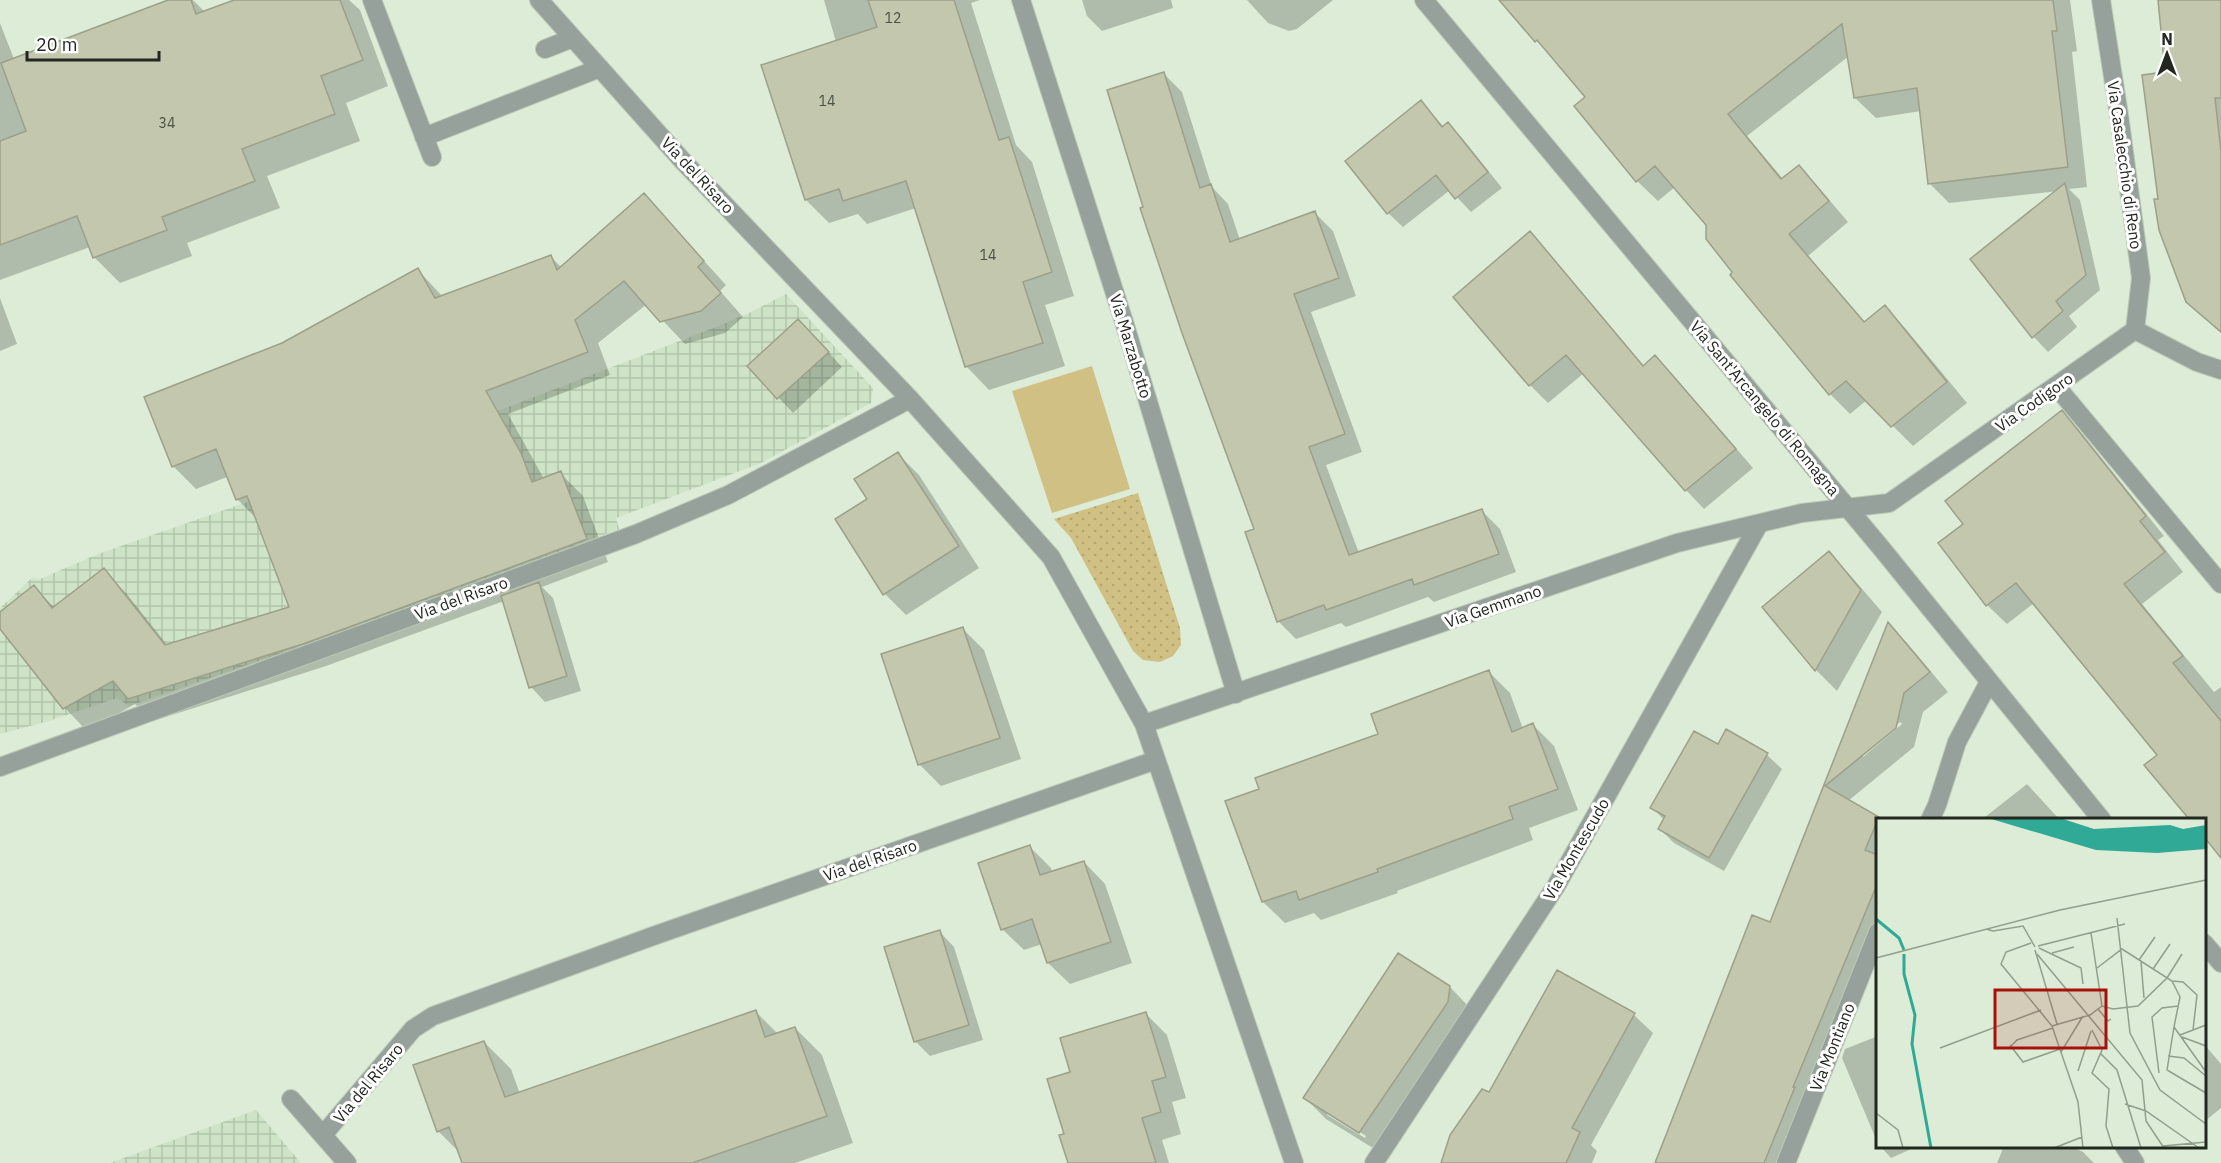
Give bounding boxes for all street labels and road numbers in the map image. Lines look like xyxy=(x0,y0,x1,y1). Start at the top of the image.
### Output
street label: Via Casalecchio di Reno xyxy=(2103,80,2147,250)
street label: Via del Risaro xyxy=(657,132,739,218)
street label: Via Marzabotto xyxy=(1106,292,1156,400)
street label: Via Sant'Arcangelo di Romagna xyxy=(1686,316,1844,500)
street label: Via Codigoro xyxy=(1991,368,2077,436)
street label: Via del Risaro xyxy=(412,572,510,624)
street label: Via Gemmano xyxy=(1442,580,1544,632)
street label: Via Montescudo xyxy=(1539,794,1613,904)
street label: Via del Risaro xyxy=(821,835,919,885)
street label: Via Montiano xyxy=(1805,1000,1859,1094)
street label: Via del Risaro xyxy=(329,1039,407,1127)

